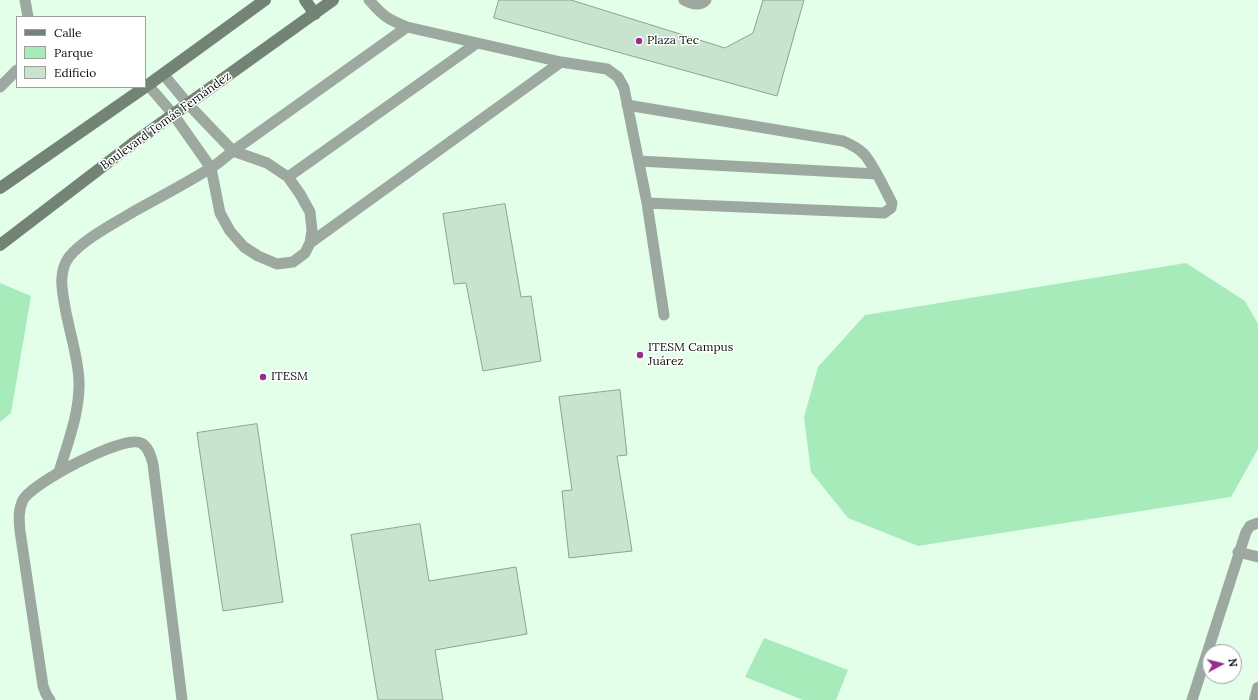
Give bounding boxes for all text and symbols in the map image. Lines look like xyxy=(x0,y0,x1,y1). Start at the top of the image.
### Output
legend xyxy=(16,16,146,88)
text: Calle xyxy=(54,25,82,40)
place label: Plaza Tec xyxy=(647,34,699,48)
marker: Plaza Tec xyxy=(634,36,644,46)
text: Parque xyxy=(54,45,93,60)
text: Edificio xyxy=(54,65,96,80)
street label: Boulevard Tomás Fernández xyxy=(98,69,234,173)
place label: ITESM Campus Juárez xyxy=(648,341,733,369)
marker: ITESM Campus Juárez xyxy=(635,350,645,360)
place label: ITESM xyxy=(271,370,308,384)
marker: ITESM xyxy=(258,372,268,382)
north arrow xyxy=(1202,644,1242,684)
text: N xyxy=(1225,658,1240,668)

